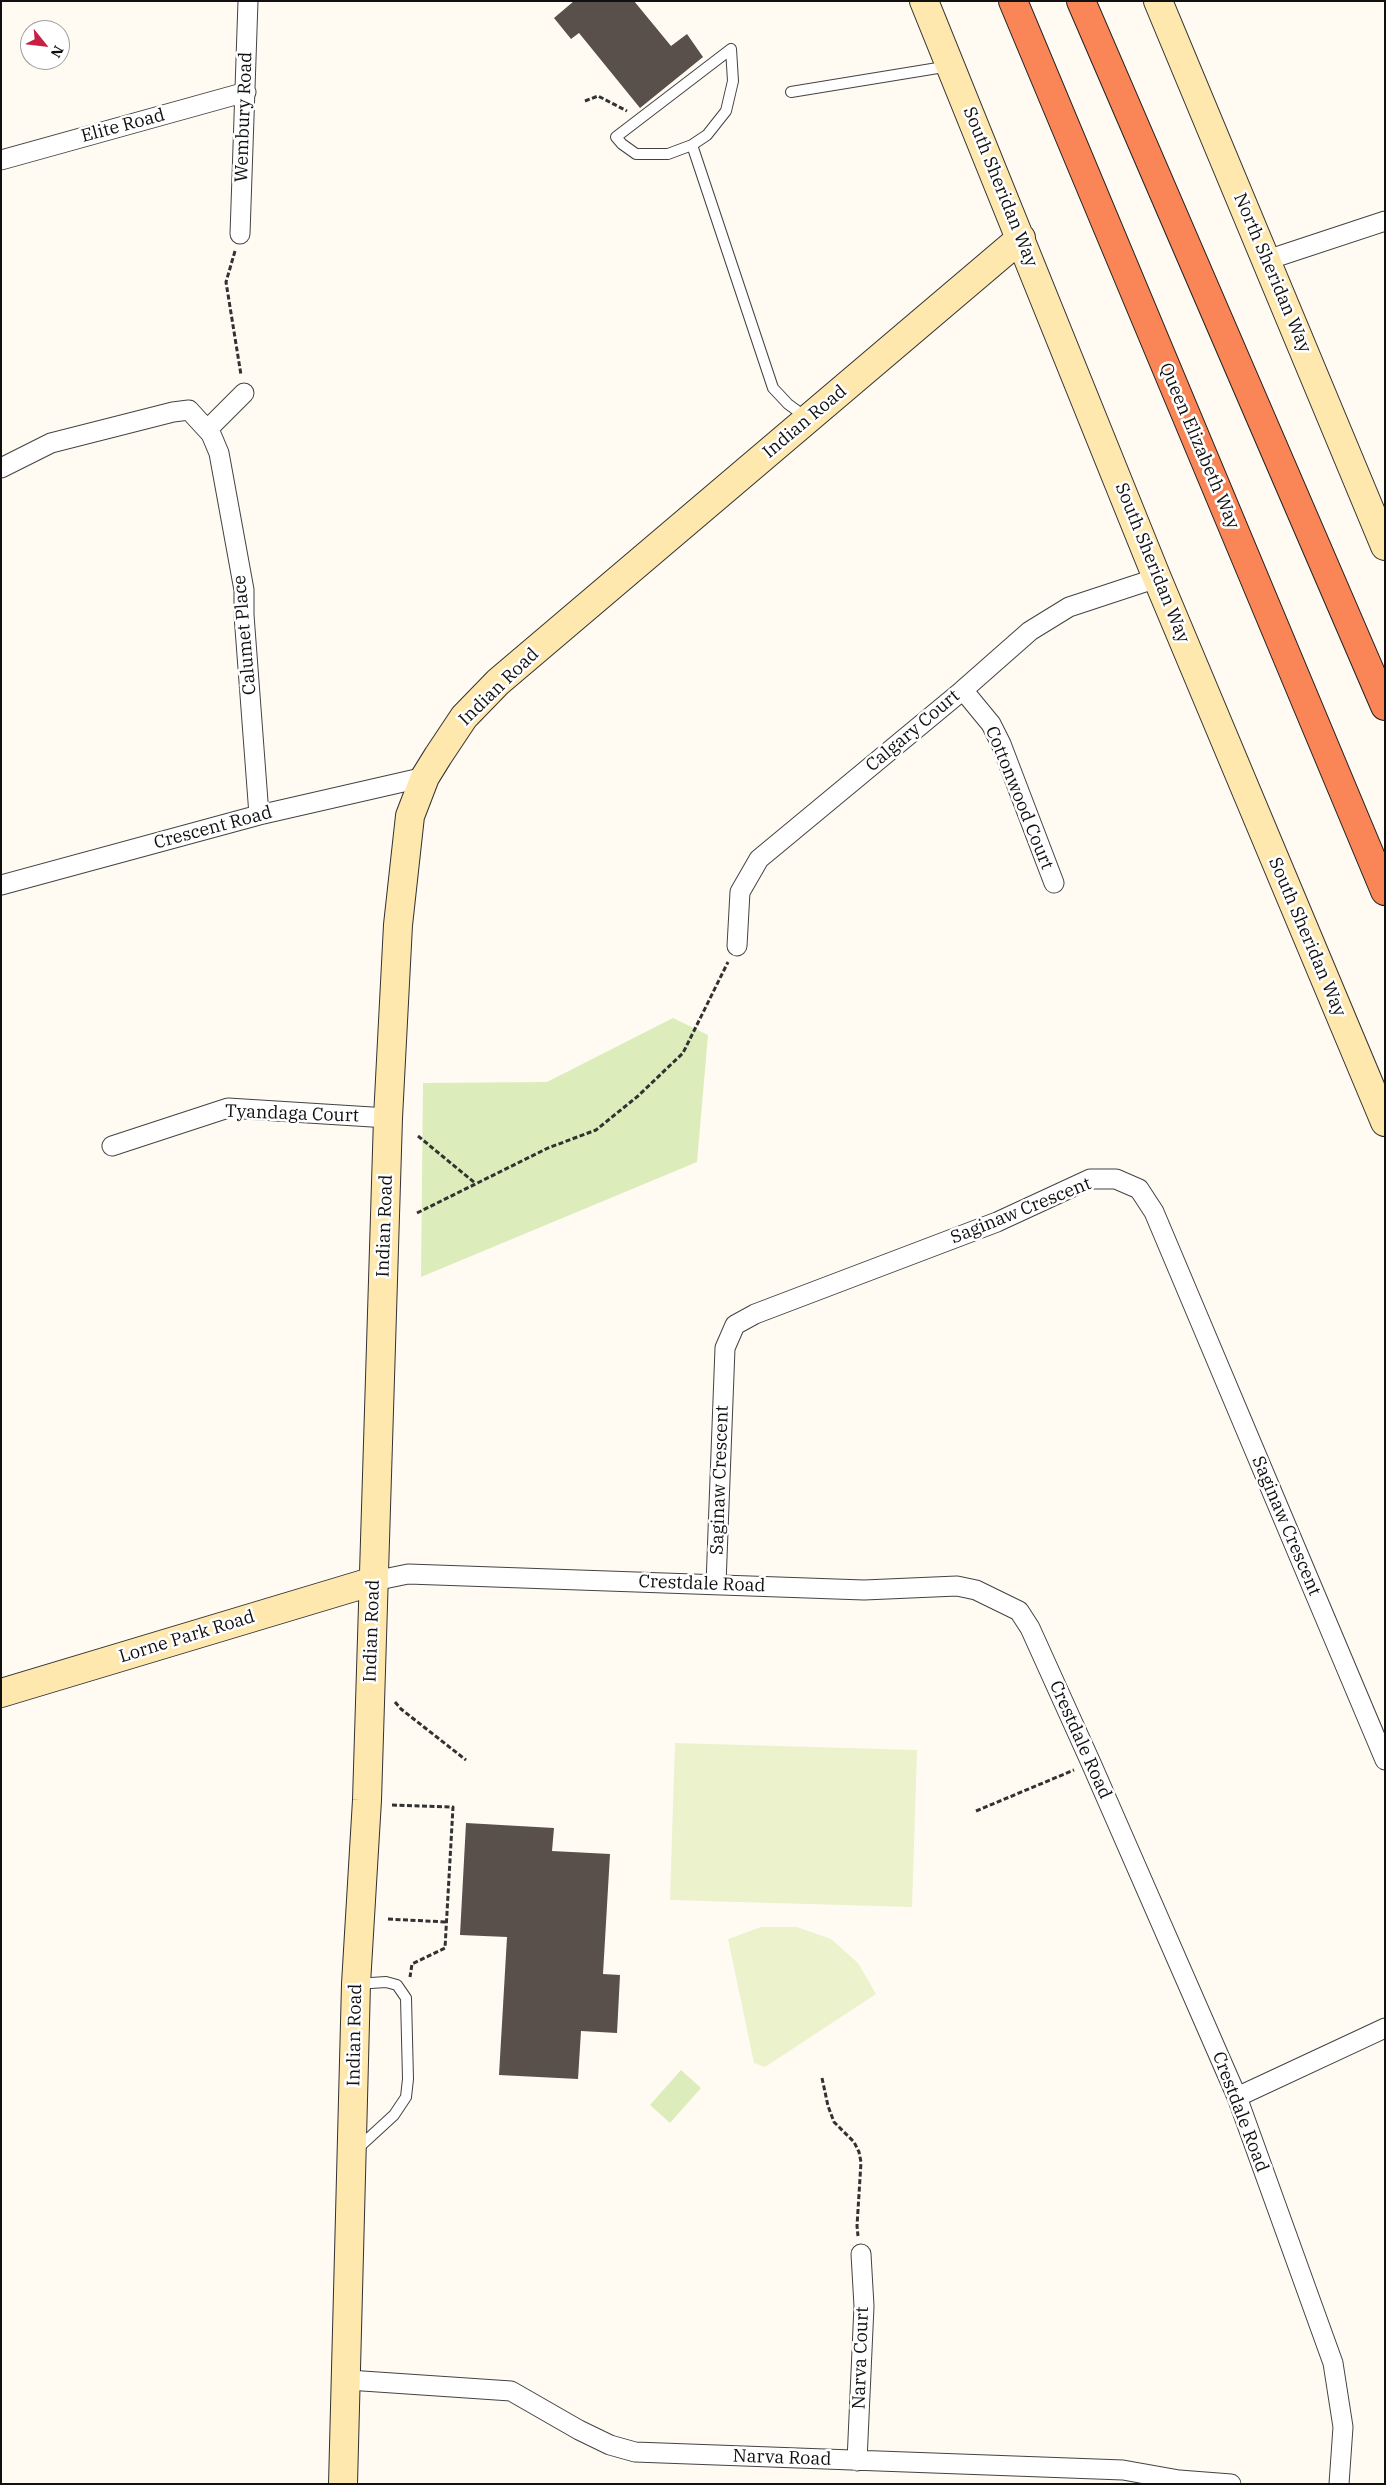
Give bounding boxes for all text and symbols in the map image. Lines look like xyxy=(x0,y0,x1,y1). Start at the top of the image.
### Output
north arrow xyxy=(20,20,70,70)
text: N xyxy=(47,43,68,61)
street label: Wembury Road xyxy=(231,51,257,183)
street label: Elite Road xyxy=(79,104,167,148)
street label: South Sheridan Way xyxy=(958,104,1042,270)
street label: North Sheridan Way xyxy=(1229,190,1315,356)
street label: Queen Elizabeth Way xyxy=(1154,360,1244,532)
street label: Indian Road xyxy=(759,381,851,463)
street label: South Sheridan Way xyxy=(1110,480,1194,646)
street label: Calumet Place xyxy=(229,574,261,696)
street label: Indian Road xyxy=(455,644,543,730)
street label: Calgary Court xyxy=(862,685,964,777)
street label: Cottonwood Court xyxy=(980,723,1058,873)
street label: Crescent Road xyxy=(152,802,274,854)
street label: South Sheridan Way xyxy=(1264,854,1350,1020)
street label: Tyandaga Court xyxy=(225,1101,359,1127)
street label: Saginaw Crescent xyxy=(948,1173,1094,1249)
street label: Indian Road xyxy=(372,1174,398,1278)
street label: Saginaw Crescent xyxy=(707,1405,733,1555)
street label: Saginaw Crescent xyxy=(1247,1453,1325,1599)
street label: Crestdale Road xyxy=(638,1571,766,1597)
street label: Indian Road xyxy=(359,1579,385,1683)
street label: Lorne Park Road xyxy=(117,1606,257,1668)
street label: Crestdale Road xyxy=(1044,1678,1116,1802)
street label: Indian Road xyxy=(343,1983,367,2087)
street label: Crestdale Road xyxy=(1207,2049,1273,2175)
street label: Narva Court xyxy=(848,2306,874,2410)
street label: Narva Road xyxy=(732,2445,832,2471)

